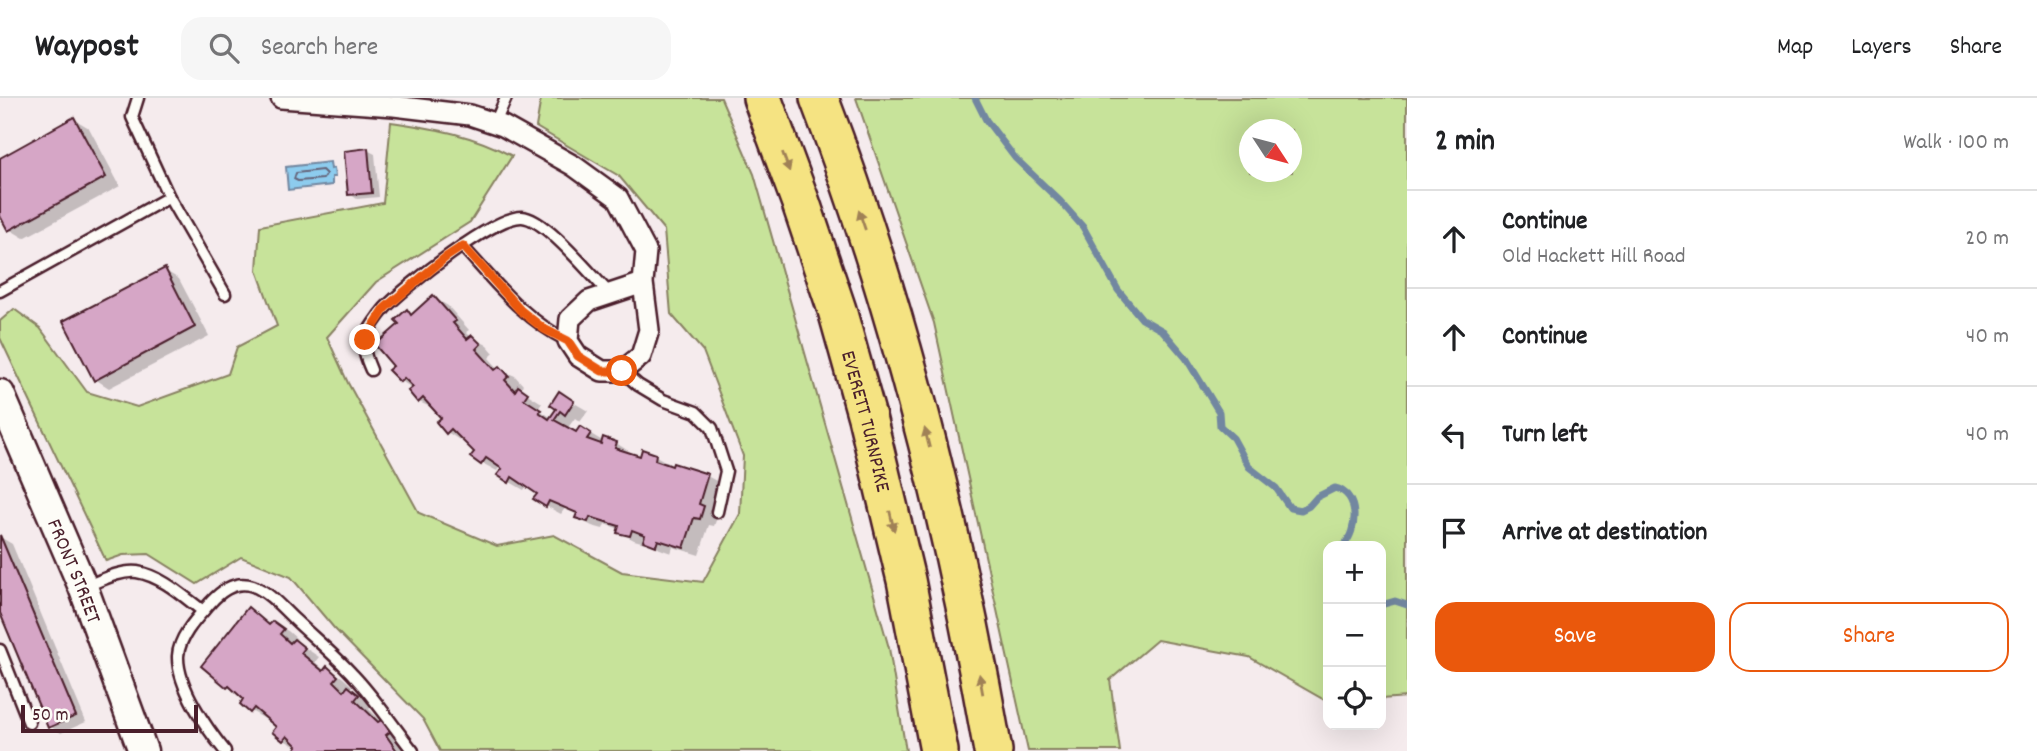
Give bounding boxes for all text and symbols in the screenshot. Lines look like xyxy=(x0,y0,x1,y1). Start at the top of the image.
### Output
search box xyxy=(181,17,671,80)
text: Waypost xyxy=(35,25,139,72)
icon: search xyxy=(205,29,243,67)
text: Search here xyxy=(261,30,378,67)
text: Map xyxy=(1777,31,1813,65)
text: Layers xyxy=(1851,31,1912,65)
text: Share xyxy=(1950,31,2002,65)
north arrow xyxy=(1239,119,1302,182)
text: 2 min xyxy=(1435,122,1495,165)
text: Walk · 100 m xyxy=(1903,127,2009,160)
one-way arrow xyxy=(781,151,792,172)
text: Continue xyxy=(1502,204,1587,241)
one-way arrow xyxy=(856,209,867,230)
icon: ahead xyxy=(1435,220,1473,258)
text: 20 m xyxy=(1965,223,2009,256)
text: Old Hackett Hill Road xyxy=(1502,241,1686,274)
icon: ahead xyxy=(1435,318,1473,356)
text: Continue xyxy=(1502,319,1587,356)
text: 40 m xyxy=(1966,321,2009,354)
route end xyxy=(349,324,380,355)
street label: EVERETT TURNPIKE xyxy=(831,348,897,496)
route start xyxy=(606,355,637,386)
icon: left xyxy=(1435,416,1473,454)
text: Turn left xyxy=(1502,417,1588,454)
text: 40 m xyxy=(1966,419,2009,452)
one-way arrow xyxy=(921,427,932,449)
one-way arrow xyxy=(887,510,898,532)
icon: arrive xyxy=(1435,514,1473,552)
street label: FRONT STREET xyxy=(37,515,107,629)
text: Arrive at destination xyxy=(1502,515,1707,552)
map controls xyxy=(1323,541,1386,730)
button: + xyxy=(1323,541,1386,604)
button: Save xyxy=(1435,602,1715,672)
button: Share xyxy=(1729,602,2009,672)
button: − xyxy=(1323,604,1386,667)
button: locate xyxy=(1323,667,1386,730)
one-way arrow xyxy=(975,673,986,695)
scale bar xyxy=(21,702,198,734)
text: 50 m xyxy=(32,703,69,730)

